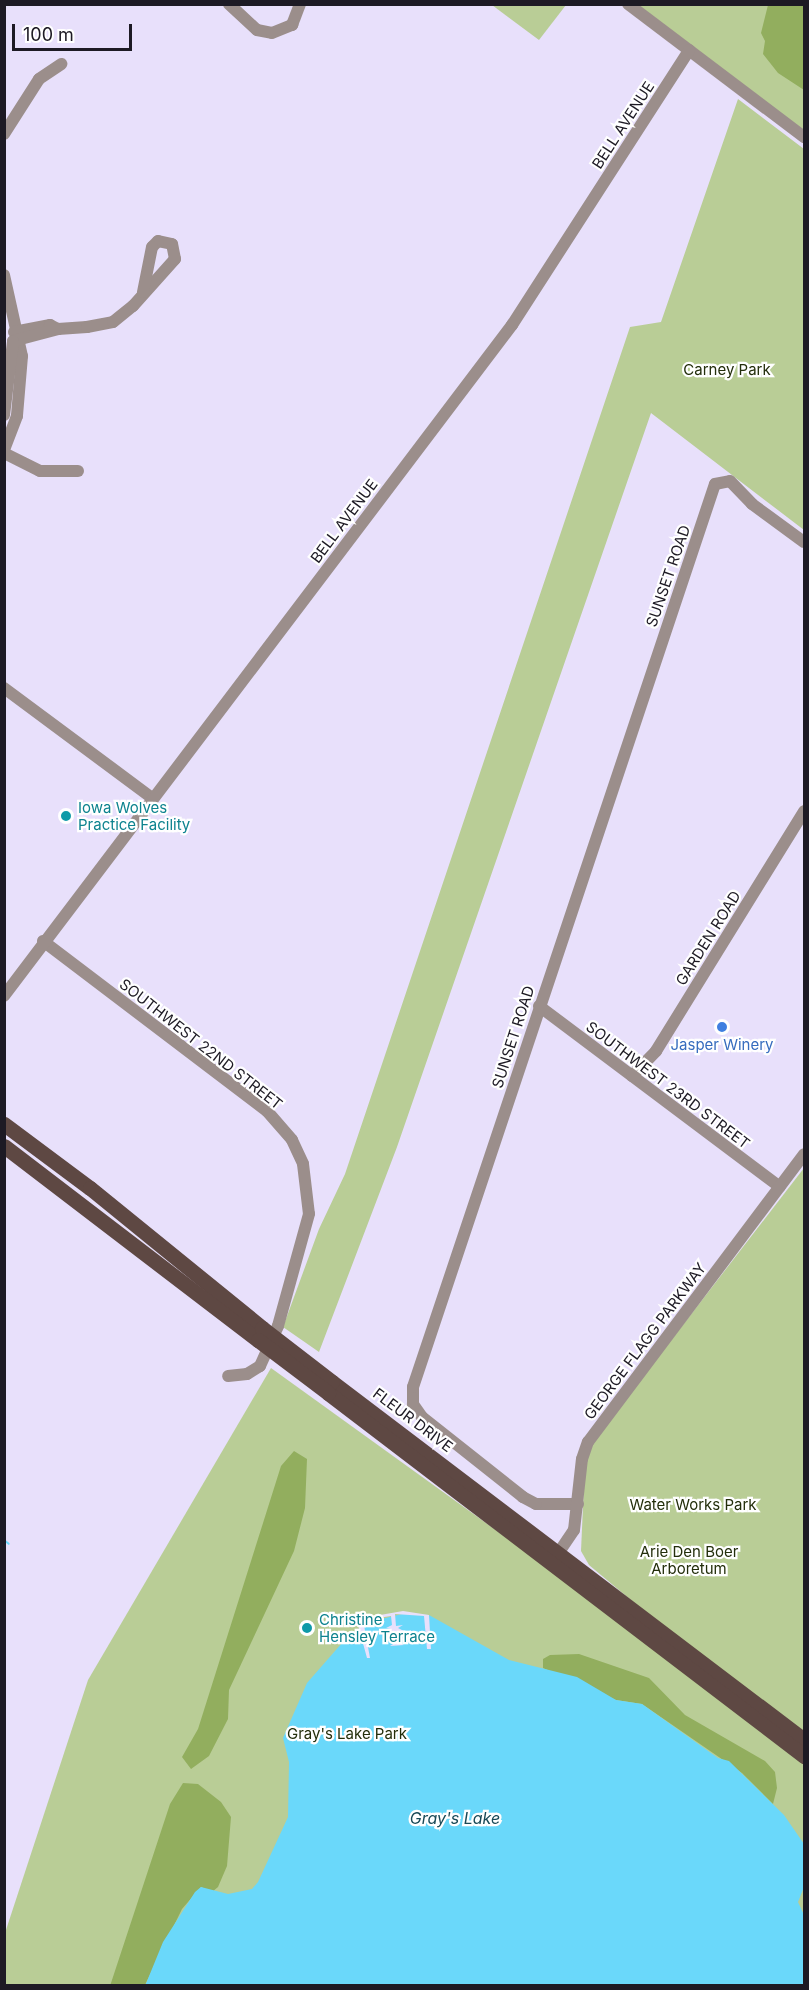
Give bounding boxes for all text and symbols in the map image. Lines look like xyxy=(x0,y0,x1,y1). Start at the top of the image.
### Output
scale bar xyxy=(15,12,135,50)
text: 100 m xyxy=(23,24,74,45)
street label: BELL AVENUE xyxy=(588,78,658,172)
park label: Carney Park xyxy=(683,361,771,379)
street label: BELL AVENUE xyxy=(307,476,381,566)
street label: SUNSET ROAD xyxy=(642,523,694,629)
place label: Iowa Wolves Practice Facility xyxy=(78,798,190,833)
marker: Iowa Wolves Practice Facility xyxy=(59,809,73,823)
street label: GARDEN ROAD xyxy=(672,887,744,989)
street label: SOUTHWEST 22ND STREET xyxy=(116,975,286,1113)
street label: SUNSET ROAD xyxy=(488,984,538,1090)
street label: SOUTHWEST 23RD STREET xyxy=(583,1018,753,1152)
marker: Jasper Winery xyxy=(715,1020,729,1034)
place label: Jasper Winery xyxy=(670,1036,774,1054)
street label: GEORGE FLAGG PARKWAY xyxy=(580,1259,710,1423)
street label: FLEUR DRIVE xyxy=(370,1384,456,1456)
park label: Water Works Park xyxy=(629,1496,757,1514)
park label: Arie Den Boer Arboretum xyxy=(640,1542,738,1577)
place label: Christine Hensley Terrace xyxy=(319,1610,435,1645)
marker: Christine Hensley Terrace xyxy=(300,1621,314,1635)
park label: Gray's Lake Park xyxy=(287,1725,407,1743)
water label: Gray's Lake xyxy=(410,1808,500,1828)

